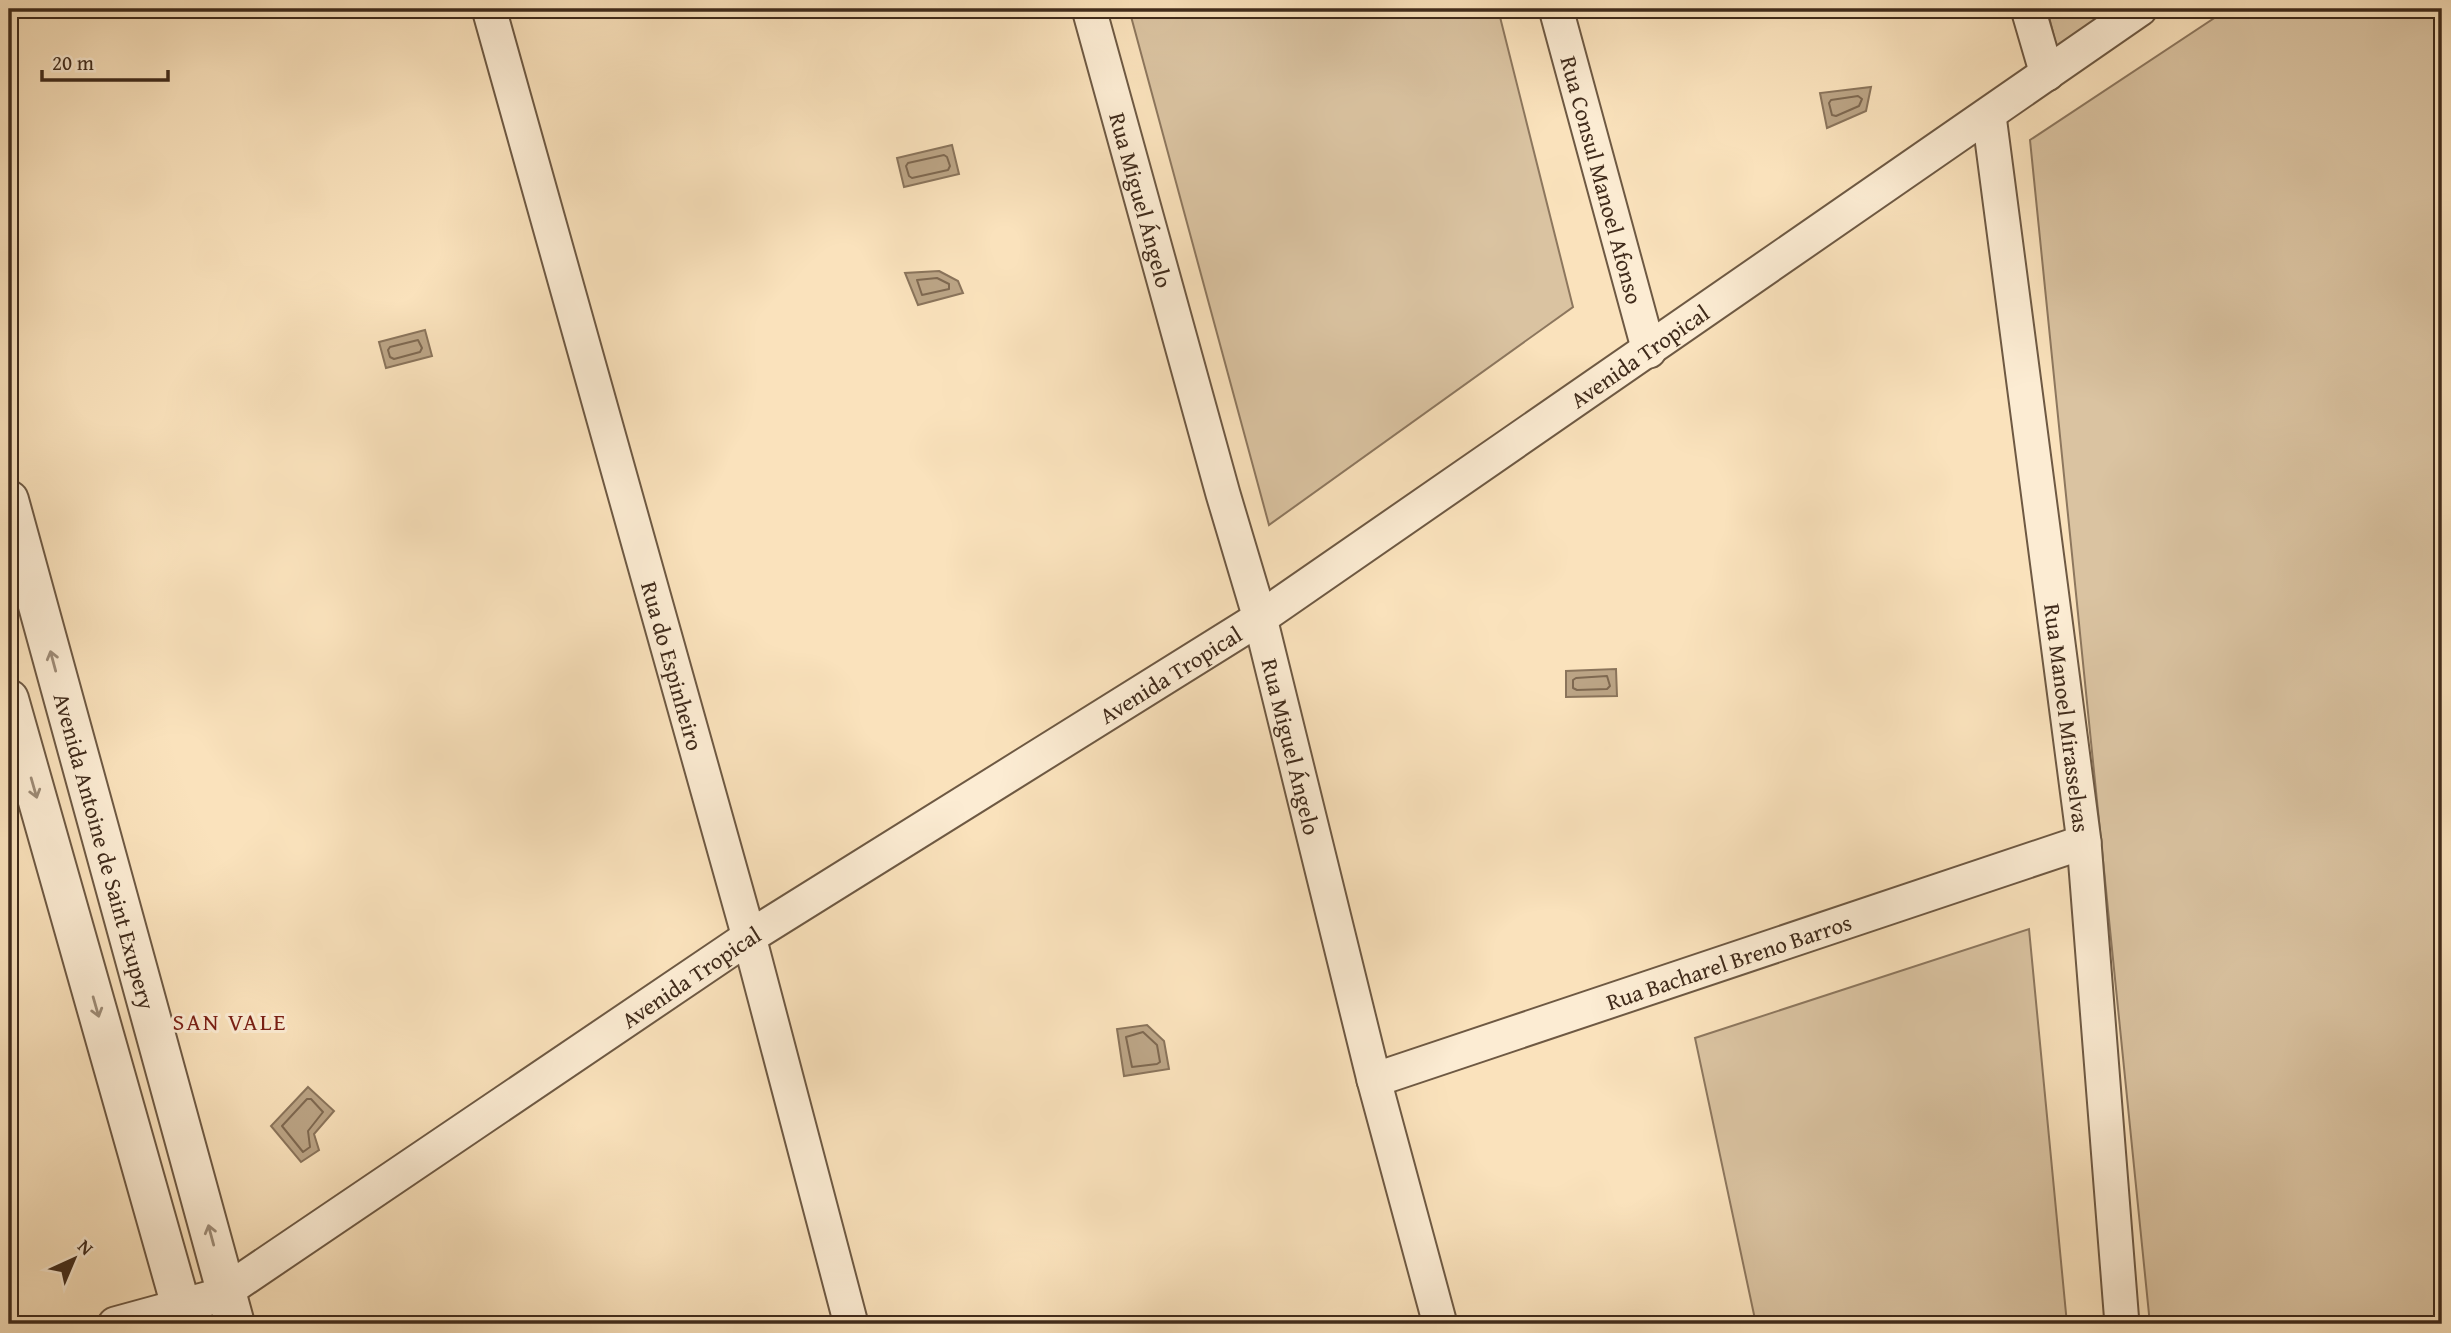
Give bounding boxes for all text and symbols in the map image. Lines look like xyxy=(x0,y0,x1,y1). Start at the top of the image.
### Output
scale bar xyxy=(42,38,168,82)
text: 20 m xyxy=(52,47,94,78)
street label: Rua Consul Manoel Afonso xyxy=(1553,52,1652,307)
street label: Rua Miguel Ángelo xyxy=(1102,108,1182,291)
street label: Avenida Tropical xyxy=(1563,296,1715,415)
street label: Rua do Espinheiro xyxy=(634,577,712,754)
street label: Rua Manoel Mirasselvas xyxy=(2036,601,2099,834)
street label: Avenida Tropical xyxy=(1093,617,1248,731)
one-way arrow xyxy=(46,650,59,673)
street label: Rua Miguel Ángelo xyxy=(1254,655,1329,838)
street label: Avenida Antoine de Saint Exupery xyxy=(46,689,165,1014)
one-way arrow xyxy=(28,776,41,799)
street label: Rua Bacharel Breno Barros xyxy=(1602,905,1856,1018)
street label: Avenida Tropical xyxy=(614,917,767,1036)
one-way arrow xyxy=(90,995,103,1018)
district label: SAN VALE xyxy=(173,1004,288,1039)
north arrow xyxy=(38,1224,108,1294)
one-way arrow xyxy=(203,1224,216,1246)
text: N xyxy=(72,1232,100,1261)

